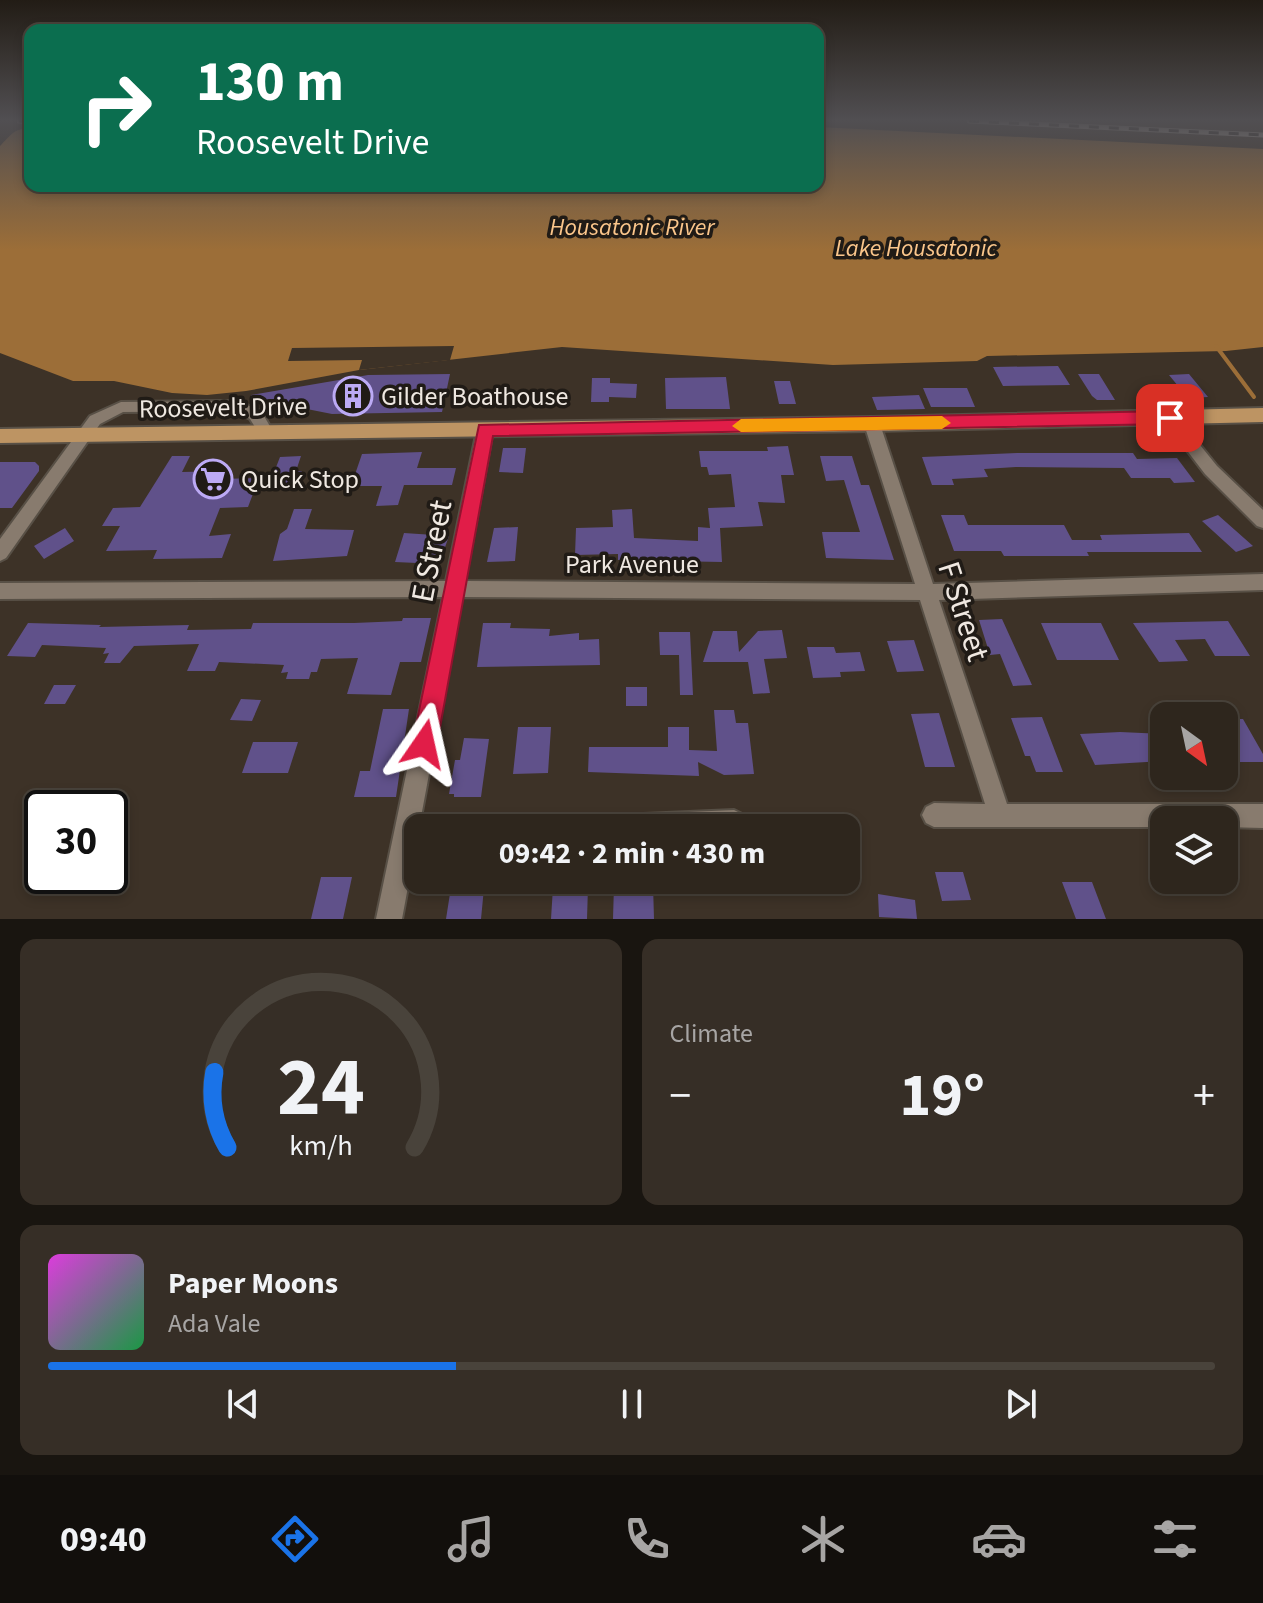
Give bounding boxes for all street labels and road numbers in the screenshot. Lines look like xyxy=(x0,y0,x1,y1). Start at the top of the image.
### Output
street label: Roosevelt Drive xyxy=(138,388,308,427)
street label: E Street xyxy=(400,496,464,606)
street label: Park Avenue xyxy=(565,546,699,583)
street label: F Street xyxy=(925,556,1001,667)

